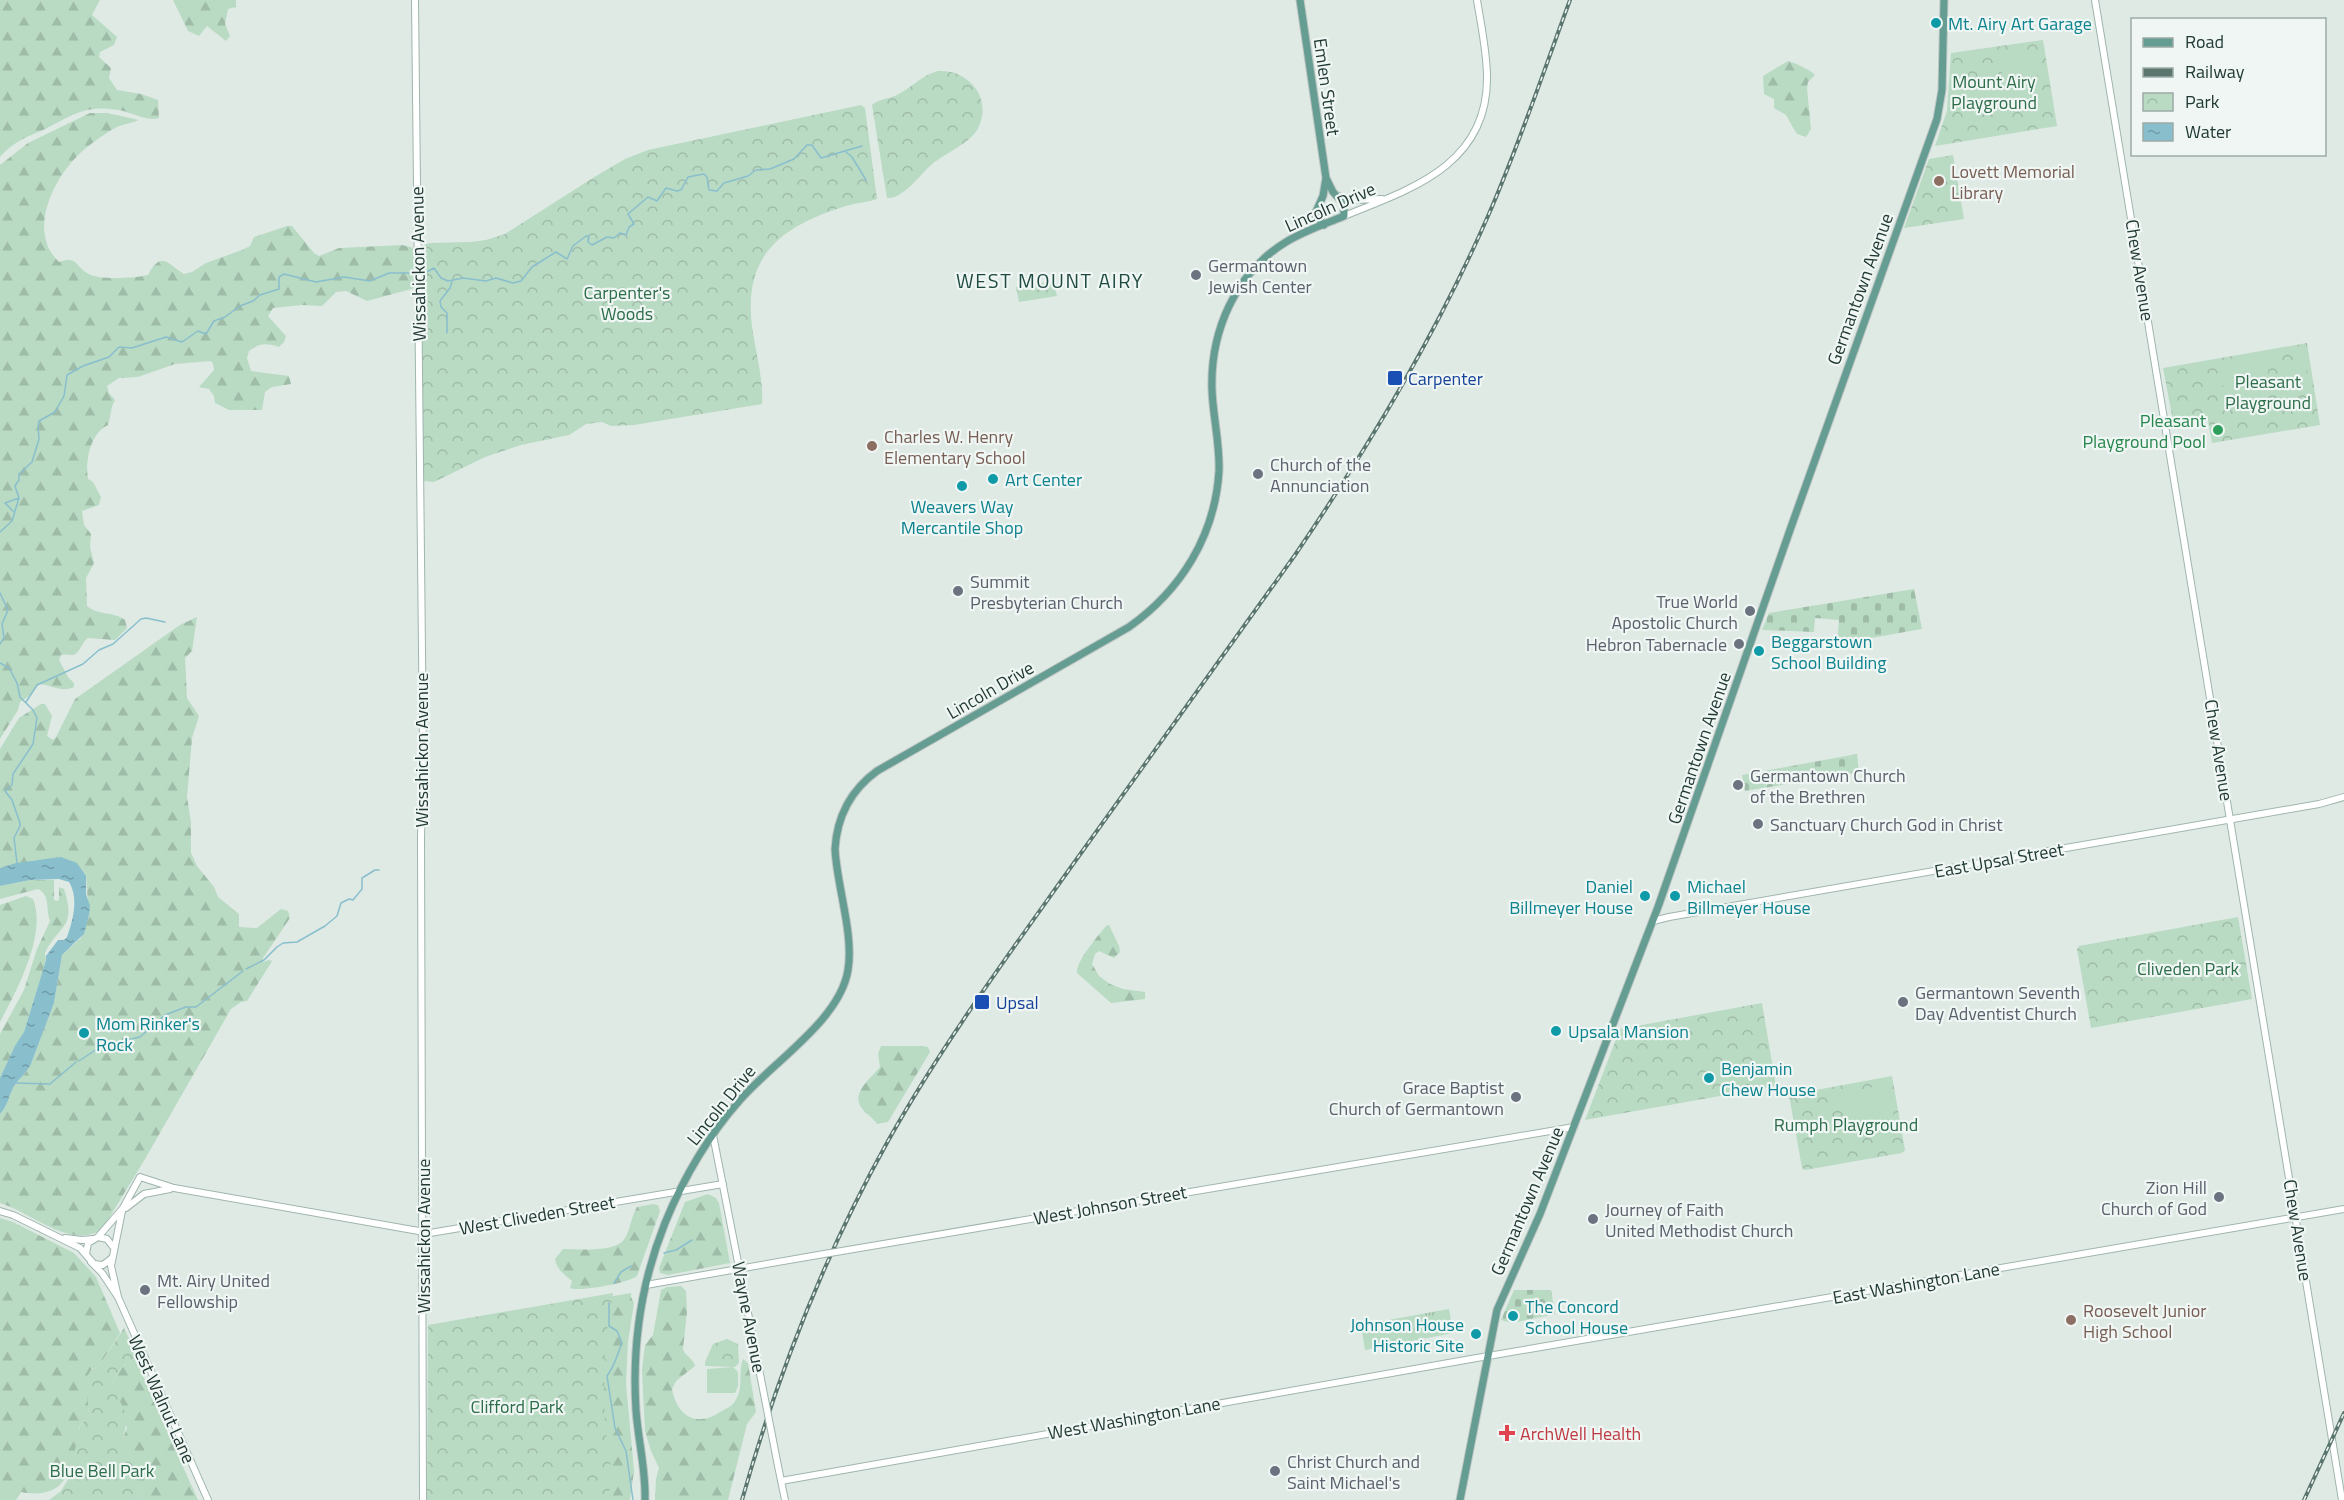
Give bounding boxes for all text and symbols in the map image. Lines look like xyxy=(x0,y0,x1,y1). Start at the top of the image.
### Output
place label: Mt. Airy Art Garage xyxy=(1948,10,2092,37)
marker: Mt. Airy Art Garage xyxy=(1929,16,1943,30)
legend xyxy=(2131,18,2326,156)
text: Road xyxy=(2185,28,2224,55)
street label: Emlen Street xyxy=(1307,36,1347,138)
text: Railway xyxy=(2185,58,2245,85)
park label: Mount Airy Playground xyxy=(1951,68,2037,116)
text: Park xyxy=(2185,88,2220,115)
text: Water xyxy=(2185,118,2231,145)
place label: Lovett Memorial Library xyxy=(1951,158,2075,206)
marker: Lovett Memorial Library xyxy=(1932,174,1946,188)
street label: Lincoln Drive xyxy=(1280,175,1380,239)
street label: Wissahickon Avenue xyxy=(403,186,433,342)
street label: Germantown Avenue xyxy=(1820,209,1900,369)
street label: Chew Avenue xyxy=(2119,217,2161,323)
place label: Germantown Jewish Center xyxy=(1208,252,1312,300)
district label: WEST MOUNT AIRY xyxy=(956,265,1144,296)
marker: Germantown Jewish Center xyxy=(1189,268,1203,282)
park label: Carpenter's Woods xyxy=(584,279,670,327)
place label: Carpenter xyxy=(1408,365,1483,392)
park label: Pleasant Playground xyxy=(2225,368,2311,416)
marker: Carpenter xyxy=(1386,369,1404,387)
place label: Pleasant Playground Pool xyxy=(2082,407,2207,455)
place label: Charles W. Henry Elementary School xyxy=(884,423,1026,471)
marker: Pleasant Playground Pool xyxy=(2211,423,2225,437)
marker: Charles W. Henry Elementary School xyxy=(865,439,879,453)
place label: Church of the Annunciation xyxy=(1270,451,1371,499)
place label: Art Center xyxy=(1005,466,1082,493)
marker: Church of the Annunciation xyxy=(1251,467,1265,481)
marker: Art Center xyxy=(986,472,1000,486)
marker: Weavers Way Mercantile Shop xyxy=(955,479,969,493)
place label: Weavers Way Mercantile Shop xyxy=(901,493,1023,541)
place label: Summit Presbyterian Church xyxy=(970,568,1123,616)
marker: Summit Presbyterian Church xyxy=(951,584,965,598)
place label: True World Apostolic Church xyxy=(1612,588,1738,636)
marker: True World Apostolic Church xyxy=(1743,604,1757,618)
place label: Beggarstown School Building xyxy=(1771,628,1887,676)
place label: Hebron Tabernacle xyxy=(1586,631,1727,658)
marker: Hebron Tabernacle xyxy=(1732,637,1746,651)
marker: Beggarstown School Building xyxy=(1752,644,1766,658)
street label: Lincoln Drive xyxy=(941,654,1039,726)
street label: Germantown Avenue xyxy=(1660,668,1738,828)
street label: Wissahickon Avenue xyxy=(408,673,435,827)
street label: Chew Avenue xyxy=(2198,697,2240,803)
place label: Germantown Church of the Brethren xyxy=(1750,762,1906,810)
marker: Germantown Church of the Brethren xyxy=(1731,778,1745,792)
place label: Sanctuary Church God in Christ xyxy=(1770,811,2003,838)
marker: Sanctuary Church God in Christ xyxy=(1751,817,1765,831)
street label: East Upsal Street xyxy=(1932,835,2066,885)
place label: Daniel Billmeyer House xyxy=(1509,873,1633,921)
place label: Michael Billmeyer House xyxy=(1687,873,1811,921)
marker: Daniel Billmeyer House xyxy=(1638,889,1652,903)
marker: Michael Billmeyer House xyxy=(1668,889,1682,903)
park label: Cliveden Park xyxy=(2137,955,2239,982)
place label: Germantown Seventh Day Adventist Church xyxy=(1915,979,2080,1027)
place label: Upsal xyxy=(996,989,1039,1016)
marker: Upsal xyxy=(973,993,991,1011)
marker: Germantown Seventh Day Adventist Church xyxy=(1896,995,1910,1009)
place label: Mom Rinker's Rock xyxy=(96,1010,200,1058)
place label: Upsala Mansion xyxy=(1568,1018,1689,1045)
marker: Upsala Mansion xyxy=(1549,1024,1563,1038)
marker: Mom Rinker's Rock xyxy=(77,1026,91,1040)
place label: Benjamin Chew House xyxy=(1721,1055,1816,1103)
street label: Lincoln Drive xyxy=(680,1059,762,1151)
marker: Benjamin Chew House xyxy=(1702,1071,1716,1085)
place label: Grace Baptist Church of Germantown xyxy=(1329,1074,1505,1122)
marker: Grace Baptist Church of Germantown xyxy=(1509,1090,1523,1104)
park label: Rumph Playground xyxy=(1774,1111,1918,1138)
street label: Germantown Avenue xyxy=(1483,1122,1571,1280)
street label: Wissahickon Avenue xyxy=(410,1159,437,1313)
place label: Zion Hill Church of God xyxy=(2101,1174,2207,1222)
street label: Chew Avenue xyxy=(2277,1177,2319,1283)
street label: West Johnson Street xyxy=(1031,1178,1189,1232)
street label: West Cliveden Street xyxy=(457,1188,618,1242)
marker: Zion Hill Church of God xyxy=(2212,1190,2226,1204)
place label: Journey of Faith United Methodist Church xyxy=(1605,1196,1793,1244)
marker: Journey of Faith United Methodist Church xyxy=(1586,1212,1600,1226)
street label: East Washington Lane xyxy=(1830,1255,2002,1311)
street label: Wayne Avenue xyxy=(725,1259,773,1375)
place label: Mt. Airy United Fellowship xyxy=(157,1267,270,1315)
marker: Mt. Airy United Fellowship xyxy=(138,1283,152,1297)
place label: The Concord School House xyxy=(1525,1293,1628,1341)
place label: Roosevelt Junior High School xyxy=(2083,1297,2206,1345)
marker: The Concord School House xyxy=(1506,1309,1520,1323)
place label: Johnson House Historic Site xyxy=(1350,1311,1464,1359)
marker: Roosevelt Junior High School xyxy=(2064,1313,2078,1327)
marker: Johnson House Historic Site xyxy=(1469,1327,1483,1341)
street label: West Walnut Lane xyxy=(122,1330,202,1468)
street label: West Washington Lane xyxy=(1046,1390,1222,1446)
park label: Clifford Park xyxy=(470,1393,564,1420)
place label: ArchWell Health xyxy=(1520,1420,1641,1447)
marker: ArchWell Health xyxy=(1498,1424,1516,1442)
place label: Christ Church and Saint Michael's xyxy=(1287,1448,1420,1496)
park label: Blue Bell Park xyxy=(50,1457,155,1484)
marker: Christ Church and Saint Michael's xyxy=(1268,1464,1282,1478)

